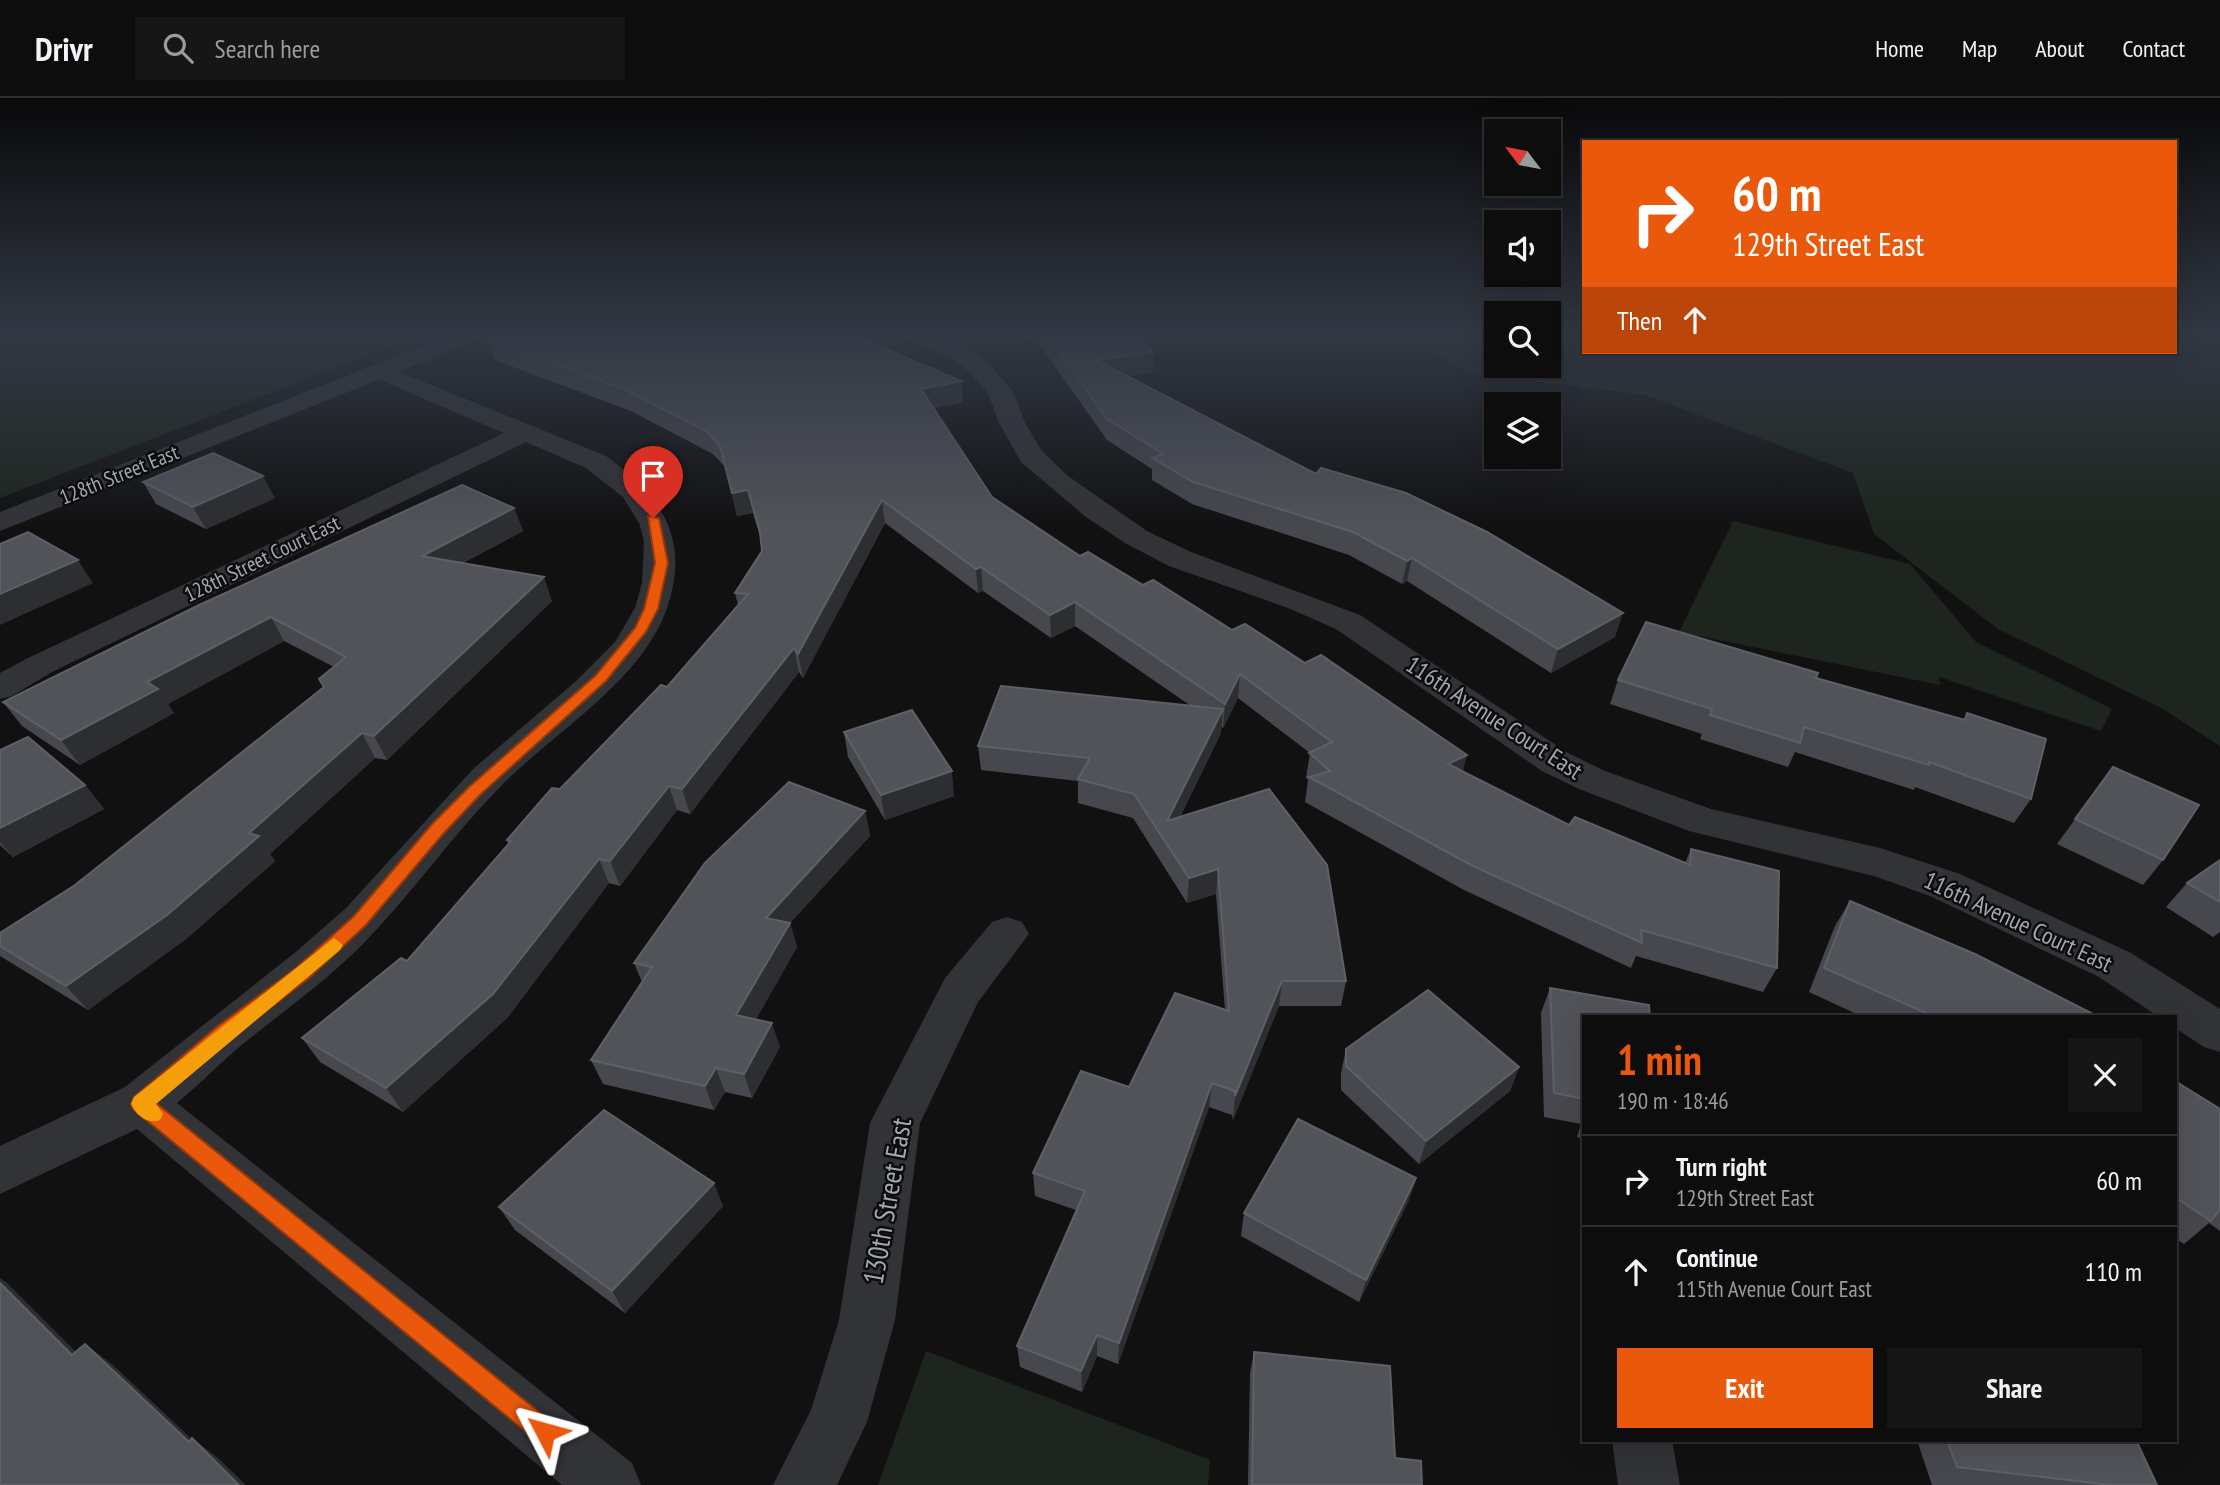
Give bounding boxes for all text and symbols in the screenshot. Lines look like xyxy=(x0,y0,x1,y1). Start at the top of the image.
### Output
search box xyxy=(135,17,625,80)
text: Drivr xyxy=(35,27,93,70)
icon: search xyxy=(159,29,197,67)
text: Search here xyxy=(215,32,320,65)
text: Home xyxy=(1875,33,1924,64)
text: Map xyxy=(1962,33,1997,64)
text: About xyxy=(2035,33,2084,64)
text: Contact xyxy=(2122,33,2185,64)
north arrow xyxy=(1484,119,1561,196)
map controls xyxy=(1484,119,1561,469)
text: 60 m xyxy=(1732,161,1821,225)
icon: right xyxy=(1617,168,1708,259)
button: sound xyxy=(1484,210,1561,287)
text: 129th Street East xyxy=(1732,223,1924,265)
button: search xyxy=(1484,301,1561,378)
icon: ahead xyxy=(1676,301,1714,339)
text: Then xyxy=(1617,304,1662,337)
button: layers xyxy=(1484,392,1561,469)
street label: 128th Street East xyxy=(55,438,182,511)
pin xyxy=(623,446,683,518)
icon: arrive xyxy=(634,457,672,495)
street label: 128th Street Court East xyxy=(180,509,344,608)
street label: 116th Avenue Court East xyxy=(1400,649,1589,786)
street label: 116th Avenue Court East xyxy=(1919,864,2118,979)
text: 1 min xyxy=(1617,1032,1702,1087)
button: close xyxy=(2068,1038,2142,1112)
text: 190 m · 18:46 xyxy=(1617,1086,1729,1115)
street label: 130th Street East xyxy=(854,1115,919,1287)
text: Turn right xyxy=(1676,1150,1767,1183)
icon: right xyxy=(1617,1162,1655,1200)
text: 60 m xyxy=(2096,1164,2142,1197)
text: 129th Street East xyxy=(1676,1183,1814,1212)
text: Continue xyxy=(1676,1241,1758,1274)
icon: ahead xyxy=(1617,1253,1655,1291)
text: 110 m xyxy=(2084,1255,2142,1288)
text: 115th Avenue Court East xyxy=(1676,1274,1872,1303)
button: Exit xyxy=(1617,1348,1873,1428)
button: Share xyxy=(1887,1348,2142,1428)
position arrow xyxy=(508,1395,582,1469)

